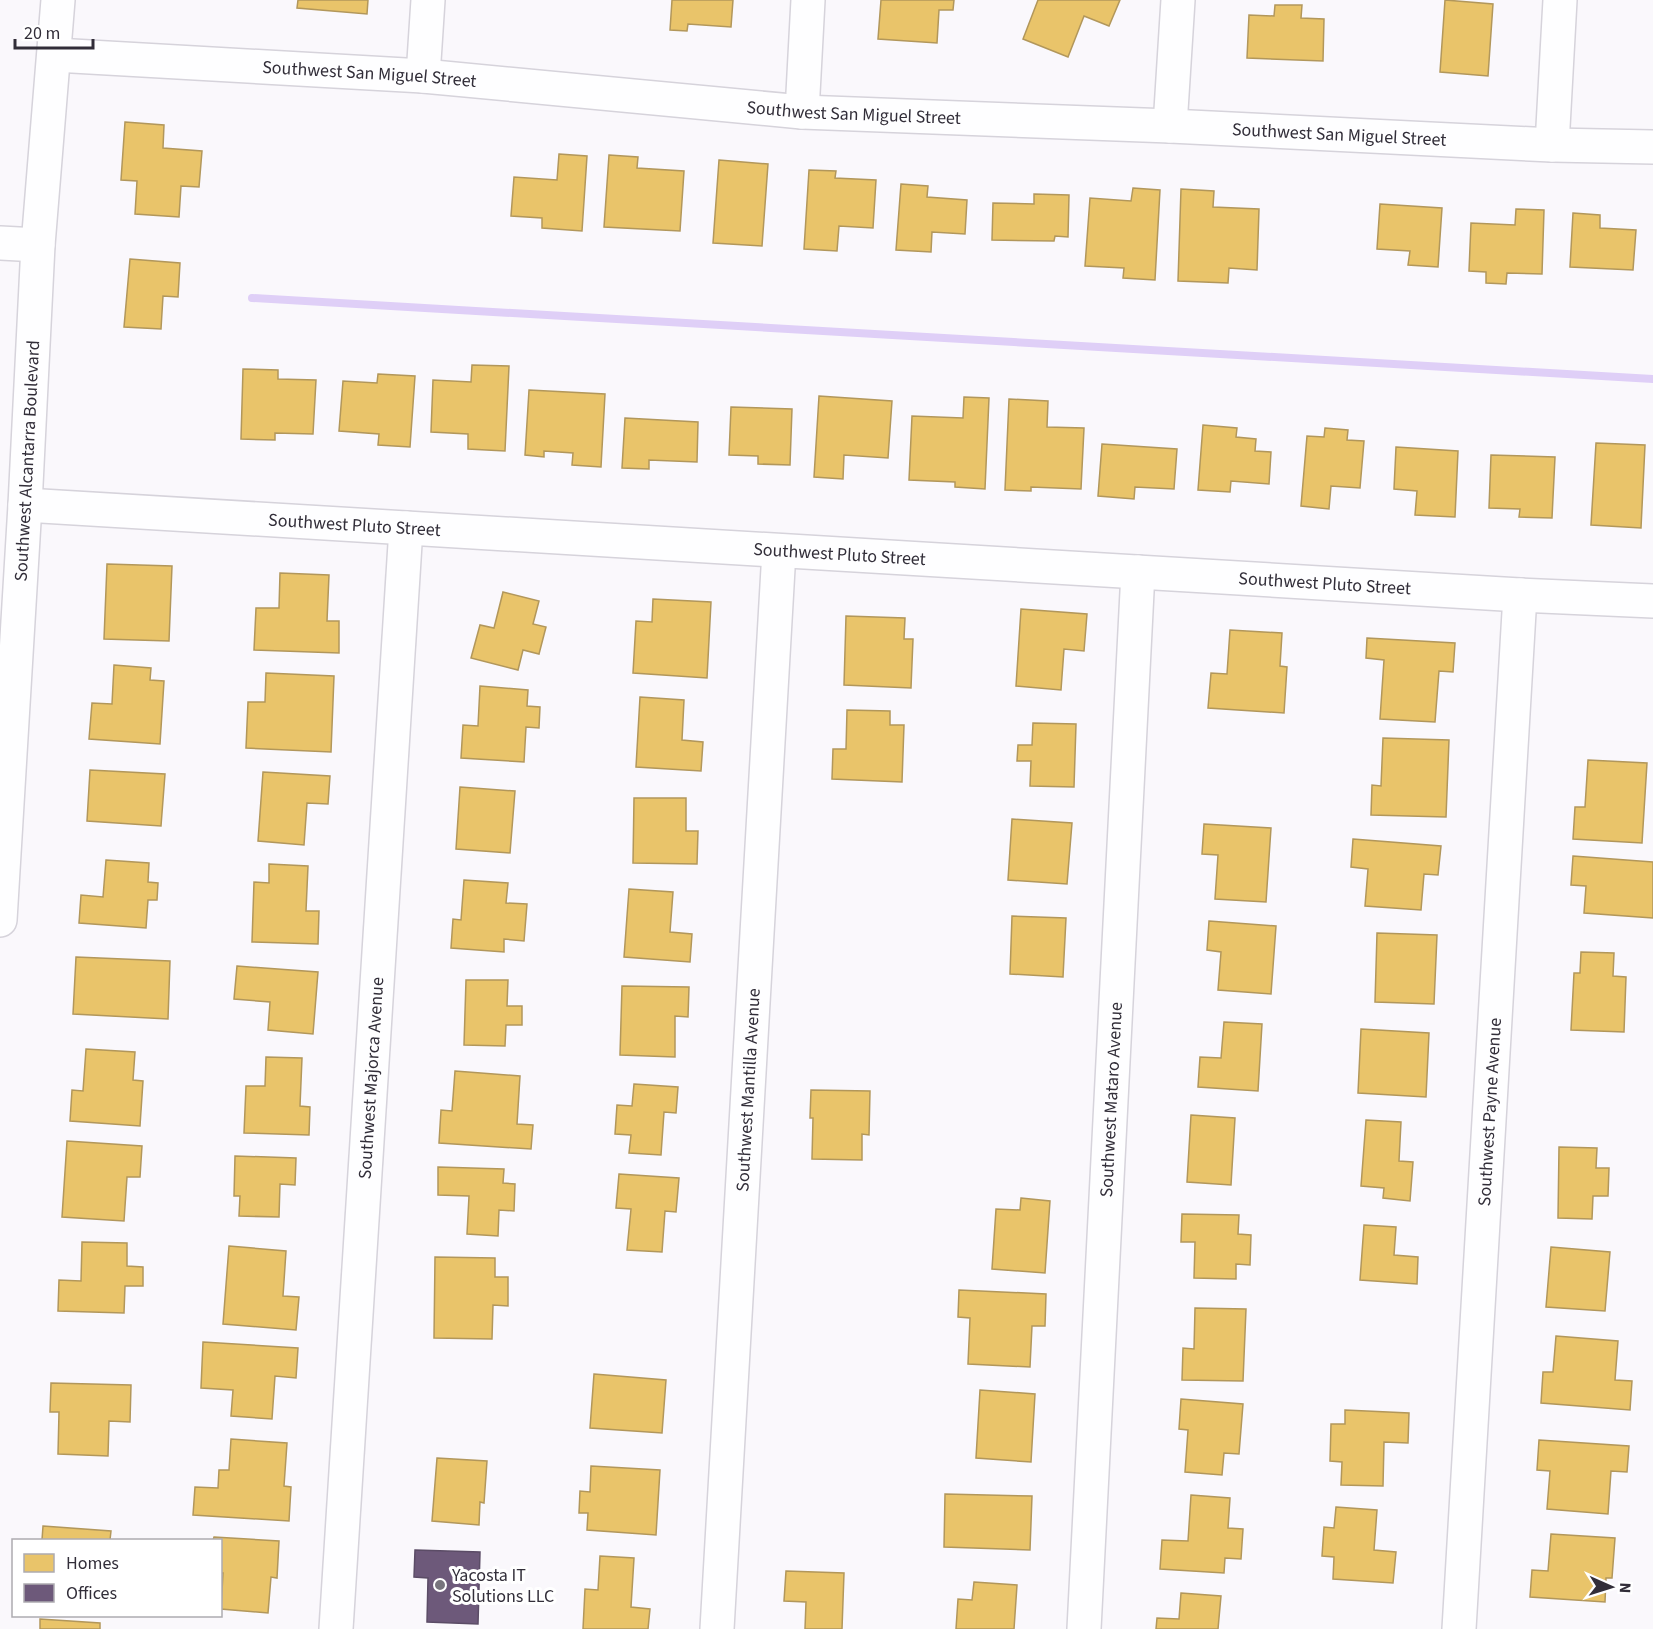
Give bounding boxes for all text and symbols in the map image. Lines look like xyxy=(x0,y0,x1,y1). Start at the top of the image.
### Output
scale bar xyxy=(15,12,93,50)
text: 20 m xyxy=(24,21,60,46)
street label: Southwest San Miguel Street xyxy=(262,55,478,94)
street label: Southwest San Miguel Street xyxy=(745,95,961,131)
street label: Southwest San Miguel Street xyxy=(1231,117,1447,153)
street label: Southwest Alcantarra Boulevard xyxy=(8,340,46,582)
street label: Southwest Pluto Street xyxy=(267,508,441,543)
street label: Southwest Pluto Street xyxy=(753,537,926,572)
street label: Southwest Pluto Street xyxy=(1238,566,1412,601)
street label: Southwest Majorca Avenue xyxy=(353,976,390,1180)
street label: Southwest Mantilla Avenue xyxy=(730,987,767,1192)
street label: Southwest Mataro Avenue xyxy=(1094,1001,1129,1198)
street label: Southwest Payne Avenue xyxy=(1472,1017,1508,1207)
legend xyxy=(12,1539,222,1617)
text: Homes xyxy=(66,1551,119,1576)
north arrow xyxy=(1581,1557,1641,1617)
place label: Yacosta IT Solutions LLC xyxy=(451,1563,554,1609)
marker: Yacosta IT Solutions LLC xyxy=(433,1578,447,1592)
text: Offices xyxy=(66,1581,117,1606)
text: N xyxy=(1614,1582,1636,1594)

